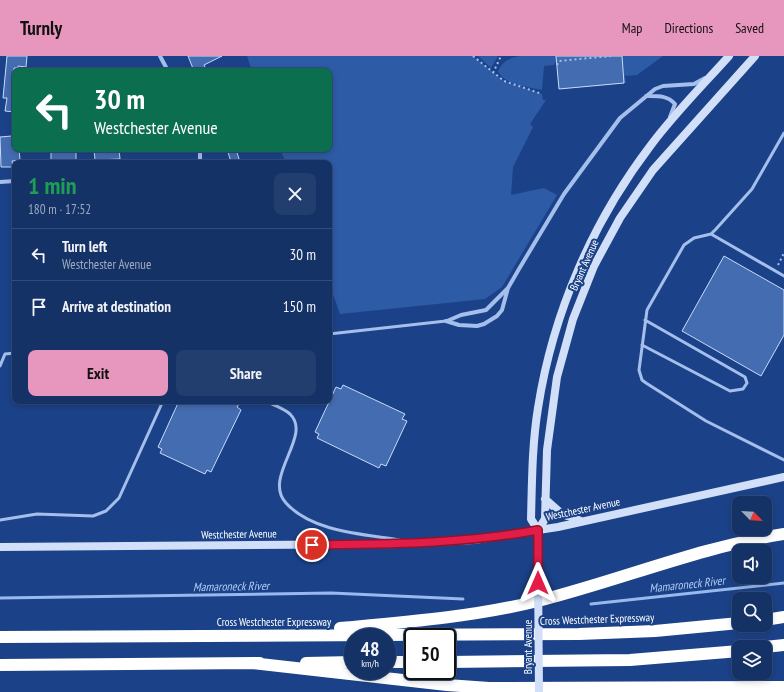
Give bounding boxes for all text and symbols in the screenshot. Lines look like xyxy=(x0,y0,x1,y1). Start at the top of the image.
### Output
text: Turnly xyxy=(20,16,62,40)
text: Map xyxy=(622,19,642,37)
text: Directions xyxy=(664,19,713,37)
text: Saved xyxy=(735,19,764,37)
text: 30 m xyxy=(94,80,145,117)
icon: left xyxy=(28,84,80,136)
text: Westchester Avenue xyxy=(94,116,218,139)
text: 1 min xyxy=(28,170,76,201)
button: close xyxy=(274,173,316,215)
text: 180 m · 17:52 xyxy=(28,201,91,218)
text: Turn left xyxy=(62,237,107,256)
street label: Bryant Avenue xyxy=(567,237,602,293)
icon: left xyxy=(28,244,50,266)
text: 30 m xyxy=(290,245,316,264)
text: Westchester Avenue xyxy=(62,256,151,273)
icon: arrive xyxy=(28,296,50,318)
text: Arrive at destination xyxy=(62,297,171,316)
text: 150 m xyxy=(283,297,316,316)
button: Exit xyxy=(28,350,168,396)
button: Share xyxy=(176,350,316,396)
street label: Westchester Avenue xyxy=(545,494,622,524)
north arrow xyxy=(732,496,772,536)
map controls xyxy=(732,496,772,680)
street label: Westchester Avenue xyxy=(201,526,277,542)
pin xyxy=(295,528,329,562)
icon: arrive xyxy=(301,534,323,556)
button: sound xyxy=(732,544,772,584)
position arrow xyxy=(517,562,559,604)
water label: Mamaroneck River xyxy=(648,572,727,595)
water label: Mamaroneck River xyxy=(193,578,271,594)
button: search xyxy=(732,592,772,632)
street label: Cross Westchester Expressway xyxy=(540,610,655,628)
street label: Cross Westchester Expressway xyxy=(217,615,332,629)
street label: Bryant Avenue xyxy=(521,619,535,674)
speed limit sign: 50 xyxy=(404,628,456,680)
text: 48 xyxy=(360,636,380,662)
button: layers xyxy=(732,640,772,680)
text: km/h xyxy=(361,657,379,670)

